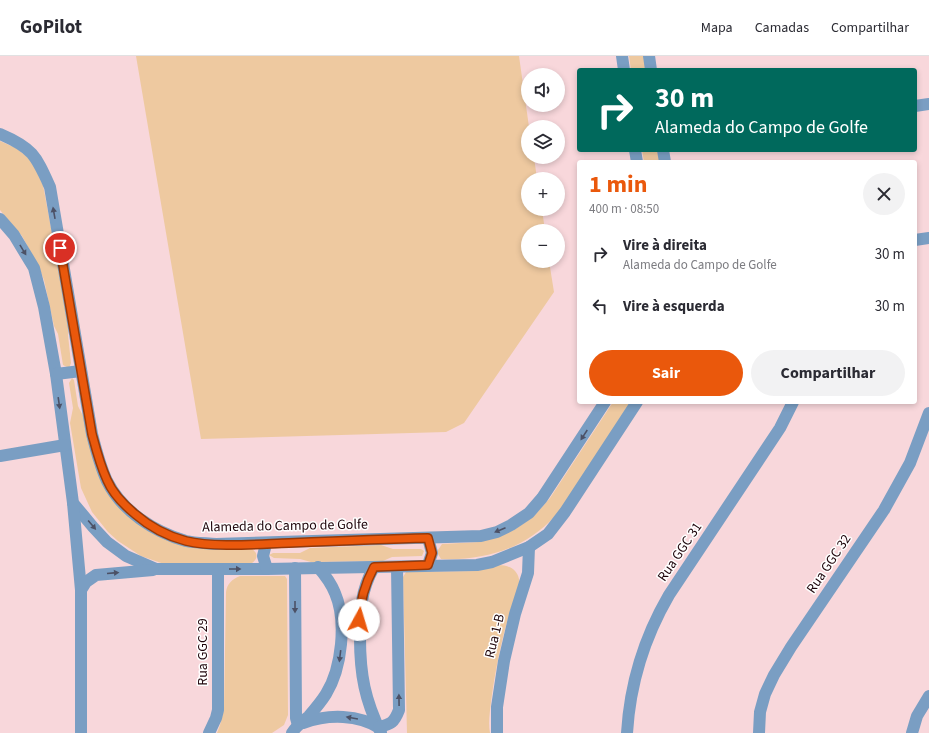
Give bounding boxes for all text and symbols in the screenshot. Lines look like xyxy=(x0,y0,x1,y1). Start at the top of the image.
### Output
text: GoPilot xyxy=(20,14,82,41)
text: Mapa xyxy=(701,18,733,38)
text: Camadas xyxy=(755,18,809,38)
text: Compartilhar xyxy=(831,18,909,38)
map controls xyxy=(521,68,565,268)
button: sound xyxy=(521,68,565,112)
text: 30 m xyxy=(655,78,714,118)
icon: right xyxy=(589,84,641,136)
text: Alameda do Campo de Golfe xyxy=(655,115,868,140)
button: layers xyxy=(521,120,565,164)
text: 1 min xyxy=(589,167,647,202)
button: + xyxy=(521,172,565,216)
button: close xyxy=(863,173,905,215)
text: 400 m · 08:50 xyxy=(589,200,659,218)
one-way arrow xyxy=(51,207,57,220)
button: − xyxy=(521,224,565,268)
pin xyxy=(43,231,77,265)
text: Vire à direita xyxy=(623,235,707,256)
icon: arrive xyxy=(49,237,71,259)
icon: right xyxy=(589,243,611,265)
one-way arrow xyxy=(20,244,27,256)
text: 30 m xyxy=(875,244,905,265)
text: Alameda do Campo de Golfe xyxy=(623,256,777,274)
icon: left xyxy=(589,295,611,317)
text: Vire à esquerda xyxy=(623,296,725,317)
text: 30 m xyxy=(875,296,905,317)
button: Sair xyxy=(589,350,743,396)
button: Compartilhar xyxy=(751,350,905,396)
one-way arrow xyxy=(56,397,62,409)
one-way arrow xyxy=(580,429,588,440)
street label: Alameda do Campo de Golfe xyxy=(202,515,368,537)
street label: Rua GGC 31 xyxy=(653,518,707,586)
one-way arrow xyxy=(87,521,96,530)
one-way arrow xyxy=(493,528,505,534)
street label: Rua GGC 32 xyxy=(802,530,856,598)
one-way arrow xyxy=(229,566,242,572)
one-way arrow xyxy=(107,570,119,577)
position arrow xyxy=(338,599,380,641)
one-way arrow xyxy=(292,601,298,614)
street label: Rua 1-B xyxy=(480,612,510,660)
street label: Rua GGC 29 xyxy=(193,618,213,686)
one-way arrow xyxy=(336,650,343,662)
one-way arrow xyxy=(396,693,402,706)
one-way arrow xyxy=(346,715,358,721)

